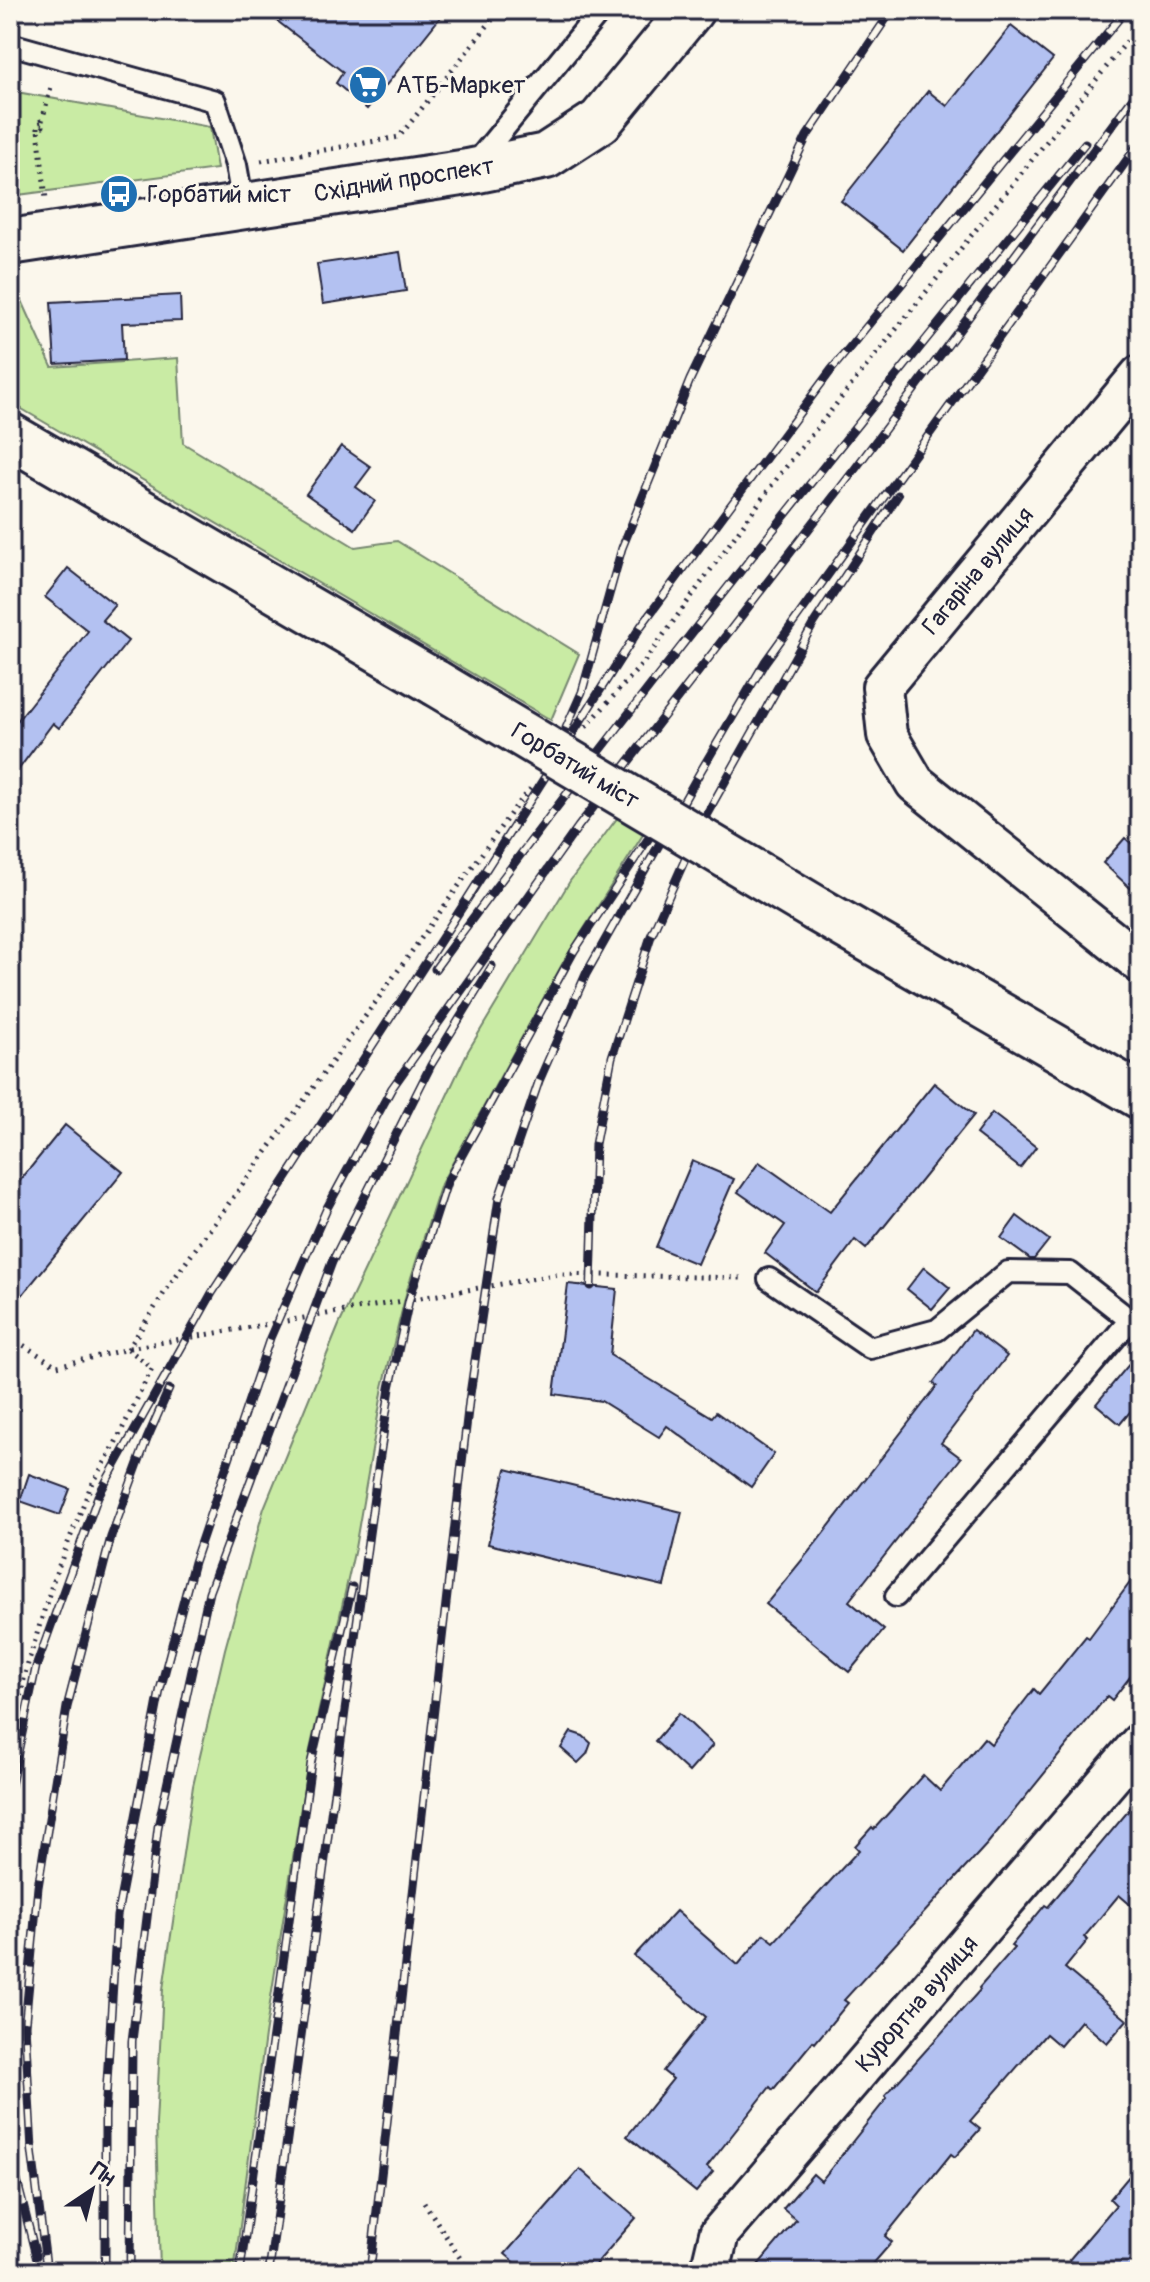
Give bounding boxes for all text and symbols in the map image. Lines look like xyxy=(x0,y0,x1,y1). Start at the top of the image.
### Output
supermarket icon: АТБ-Маркет xyxy=(347,64,389,106)
place label: АТБ-Маркет xyxy=(396,71,526,100)
street label: Східний проспект xyxy=(312,151,496,209)
bus stop icon: Горбатий міст xyxy=(98,173,140,215)
place label: Горбатий міст xyxy=(147,180,291,209)
street label: Гагаріна вулиця xyxy=(916,501,1040,641)
street label: Горбатий міст xyxy=(506,717,644,815)
street label: Курортна вулиця xyxy=(850,1930,984,2078)
north arrow xyxy=(52,2150,132,2230)
text: Пн xyxy=(85,2156,121,2193)

